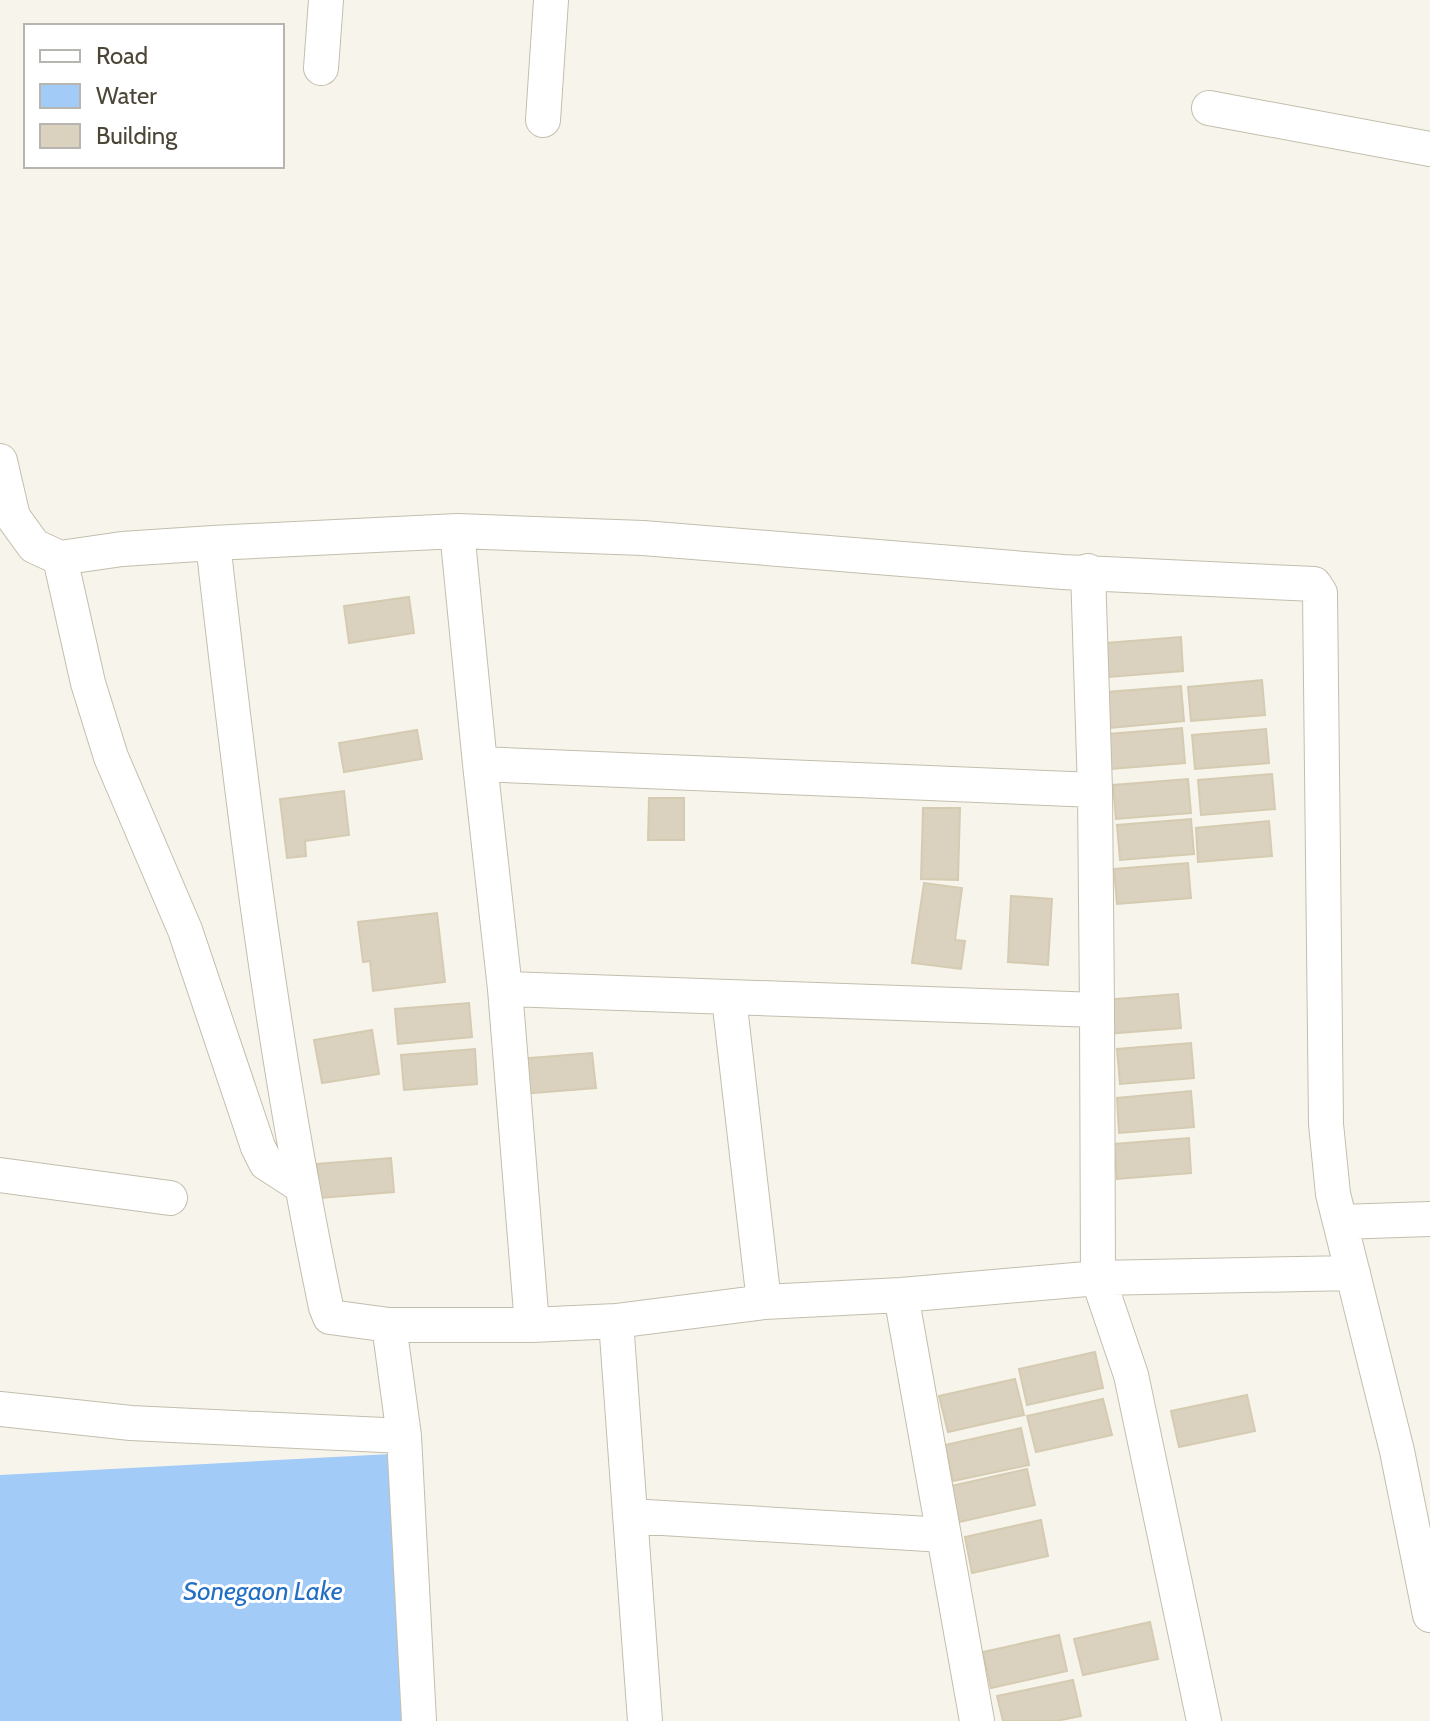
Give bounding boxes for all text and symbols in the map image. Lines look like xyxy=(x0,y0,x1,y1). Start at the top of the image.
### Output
legend xyxy=(24,24,284,168)
text: Road xyxy=(96,41,148,70)
text: Water xyxy=(96,81,157,110)
text: Building xyxy=(96,121,178,150)
water label: Sonegaon Lake xyxy=(183,1575,343,1607)

